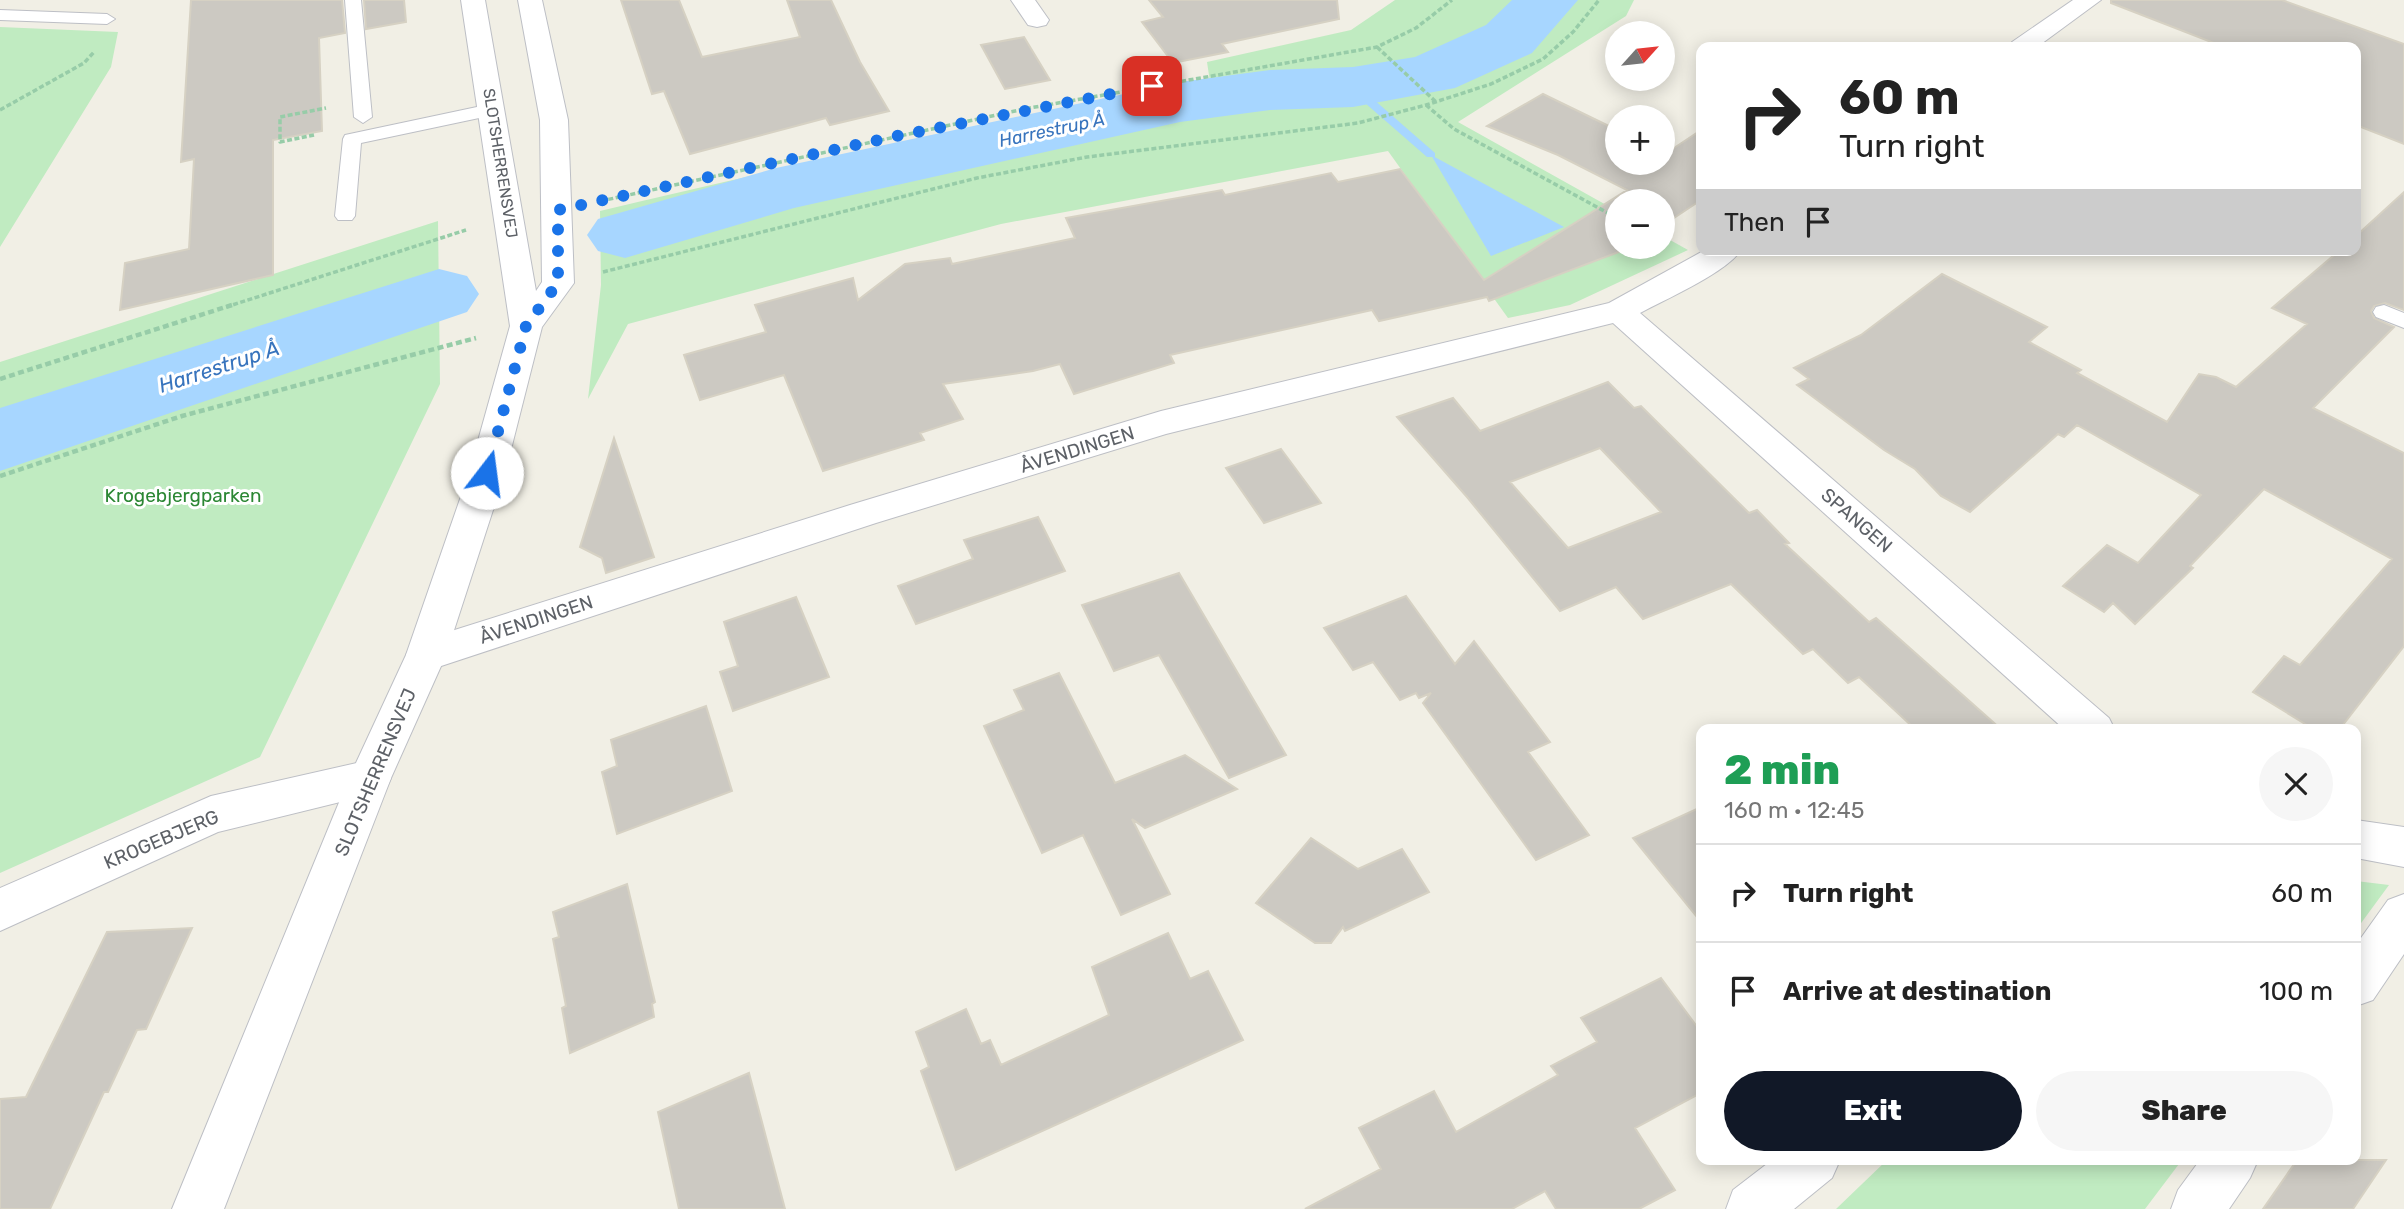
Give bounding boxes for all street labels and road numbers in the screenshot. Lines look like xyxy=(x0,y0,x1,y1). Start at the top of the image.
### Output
street label: SLOTSHERRENSVEJ xyxy=(479,87,522,239)
street label: ÅVENDINGEN xyxy=(1017,421,1137,478)
street label: SPANGEN xyxy=(1816,483,1897,558)
street label: ÅVENDINGEN xyxy=(476,590,596,649)
street label: SLOTSHERRENSVEJ xyxy=(330,685,421,859)
street label: KROGEBJERG xyxy=(100,805,222,874)

